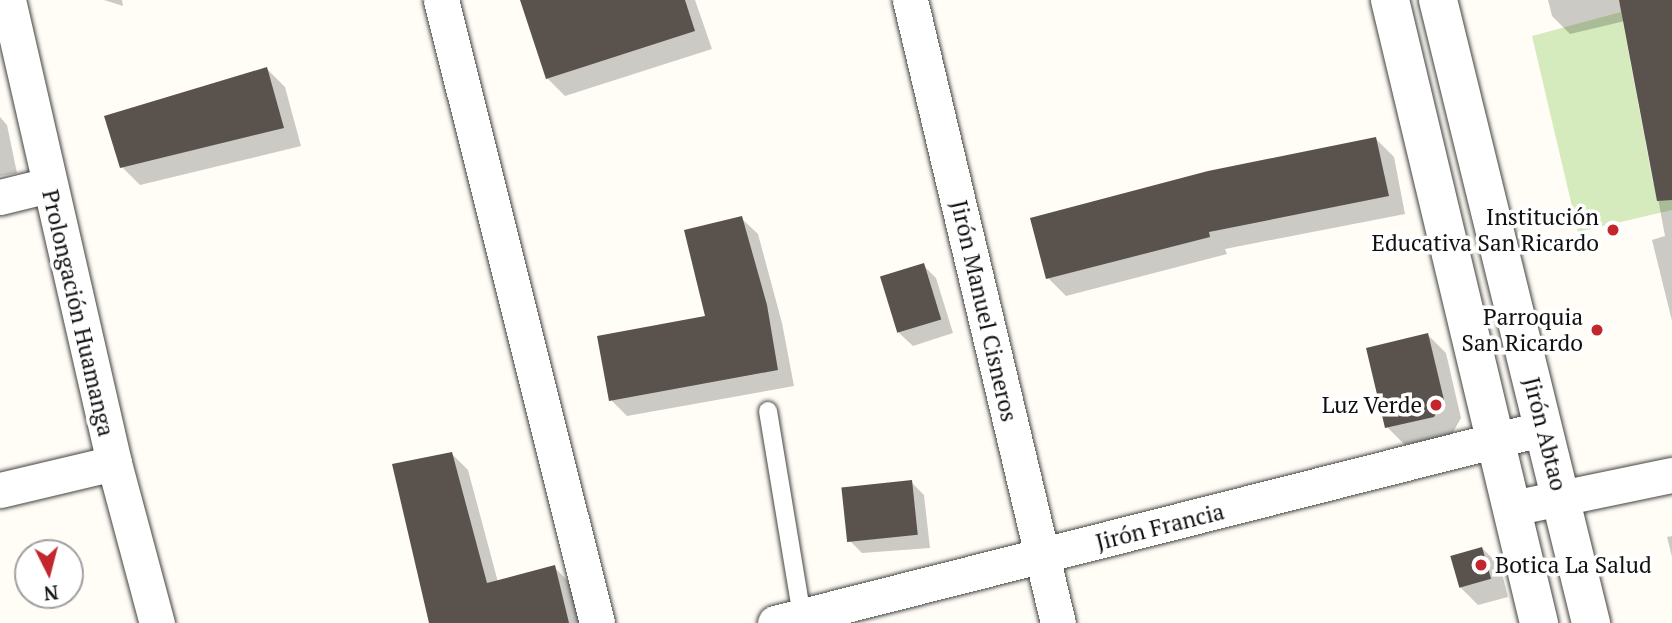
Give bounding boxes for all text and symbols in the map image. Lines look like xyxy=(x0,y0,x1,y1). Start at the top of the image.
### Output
street label: Prolongación Huamanga xyxy=(36,187,120,439)
street label: Jirón Manuel Cisneros xyxy=(945,198,1023,424)
place label: Institución Educativa San Ricardo xyxy=(1372,203,1599,257)
marker: Institución Educativa San Ricardo xyxy=(1605,222,1621,238)
place label: Parroquia San Ricardo xyxy=(1462,303,1583,357)
marker: Parroquia San Ricardo xyxy=(1589,322,1605,338)
street label: Jirón Abtao xyxy=(1518,374,1572,494)
place label: Luz Verde xyxy=(1321,391,1422,419)
marker: Luz Verde xyxy=(1428,397,1444,413)
street label: Jirón Francia xyxy=(1093,498,1227,556)
north arrow xyxy=(14,539,84,609)
place label: Botica La Salud xyxy=(1495,551,1652,579)
marker: Botica La Salud xyxy=(1473,557,1489,573)
text: N xyxy=(43,580,60,607)

